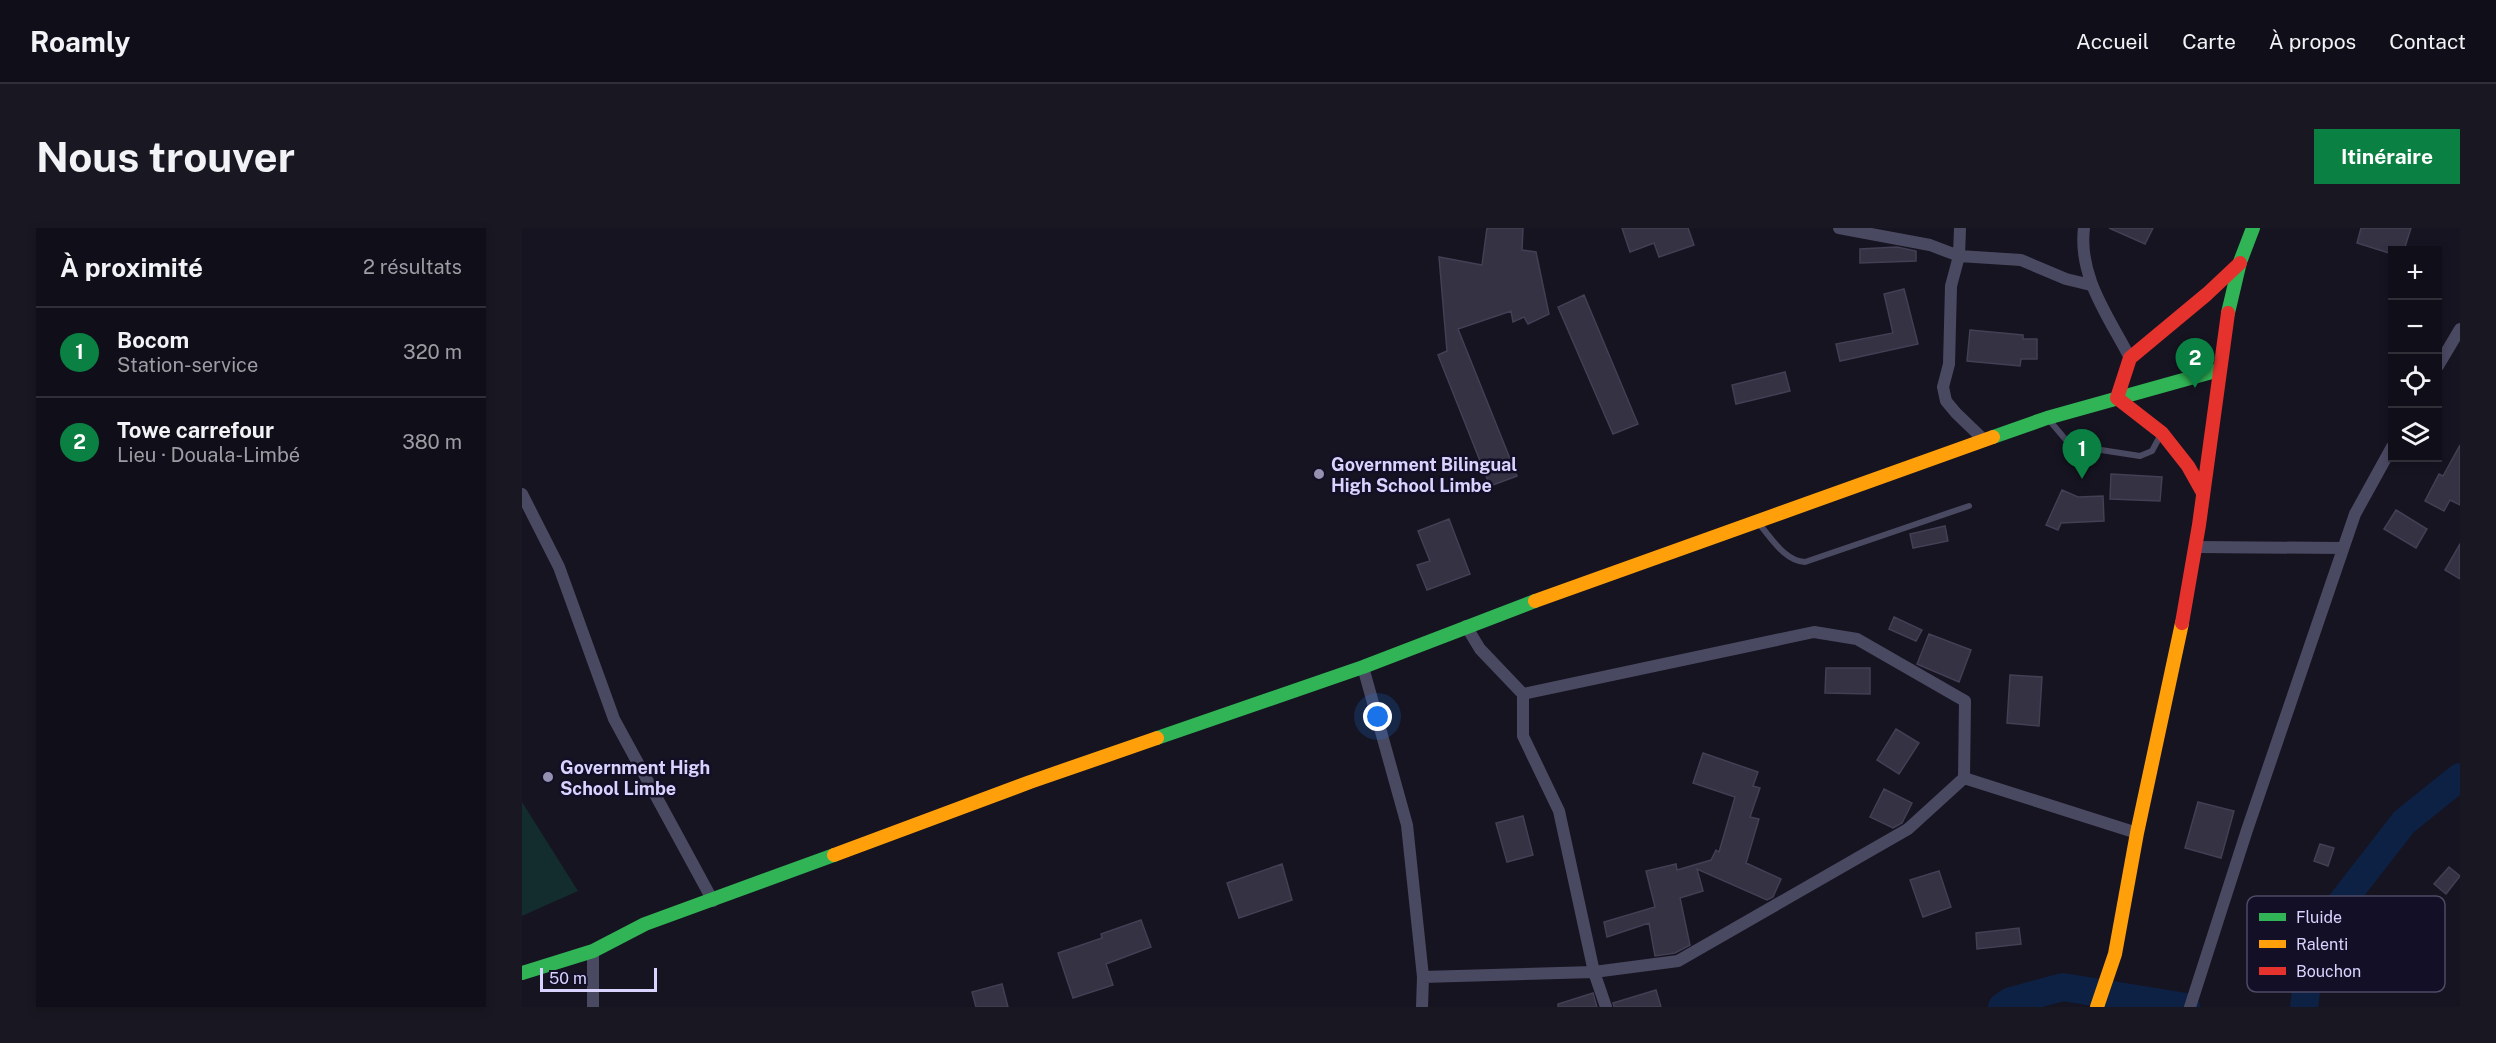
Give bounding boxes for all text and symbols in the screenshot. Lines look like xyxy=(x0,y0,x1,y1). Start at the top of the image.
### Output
text: Roamly xyxy=(30,25,130,58)
text: Accueil xyxy=(2076,29,2149,54)
text: Carte xyxy=(2182,29,2236,54)
text: À propos xyxy=(2269,29,2356,54)
text: Contact xyxy=(2389,29,2466,54)
button: Itinéraire xyxy=(2314,129,2460,184)
text: Nous trouver xyxy=(36,132,295,181)
map controls xyxy=(2388,246,2442,462)
button: + xyxy=(2388,246,2442,300)
text: À proximité xyxy=(60,252,203,283)
text: 2 résultats xyxy=(363,255,462,279)
button: − xyxy=(2388,300,2442,354)
text: Bocom xyxy=(117,327,189,353)
pin: 2 xyxy=(2176,338,2214,388)
text: 1 xyxy=(75,340,84,364)
text: 320 m xyxy=(403,340,462,364)
text: Station-service xyxy=(117,353,258,377)
button: locate xyxy=(2388,354,2442,408)
button: layers xyxy=(2388,408,2442,462)
text: Towe carrefour xyxy=(117,417,274,443)
text: 2 xyxy=(73,430,86,454)
text: 380 m xyxy=(402,430,462,454)
pin: 1 xyxy=(2062,430,2102,479)
text: Lieu · Douala-Limbé xyxy=(117,443,300,467)
place label: Government Bilingual High School Limbe xyxy=(1331,454,1517,496)
marker: Government Bilingual High School Limbe xyxy=(1312,467,1326,481)
your location xyxy=(1363,702,1392,731)
place label: Government High School Limbe xyxy=(560,757,710,799)
marker: Government High School Limbe xyxy=(541,770,555,784)
legend xyxy=(2247,896,2445,992)
text: Fluide xyxy=(2296,908,2342,927)
text: Ralenti xyxy=(2296,935,2348,954)
text: Bouchon xyxy=(2296,962,2361,981)
scale bar xyxy=(540,965,657,992)
text: 50 m xyxy=(549,969,587,988)

